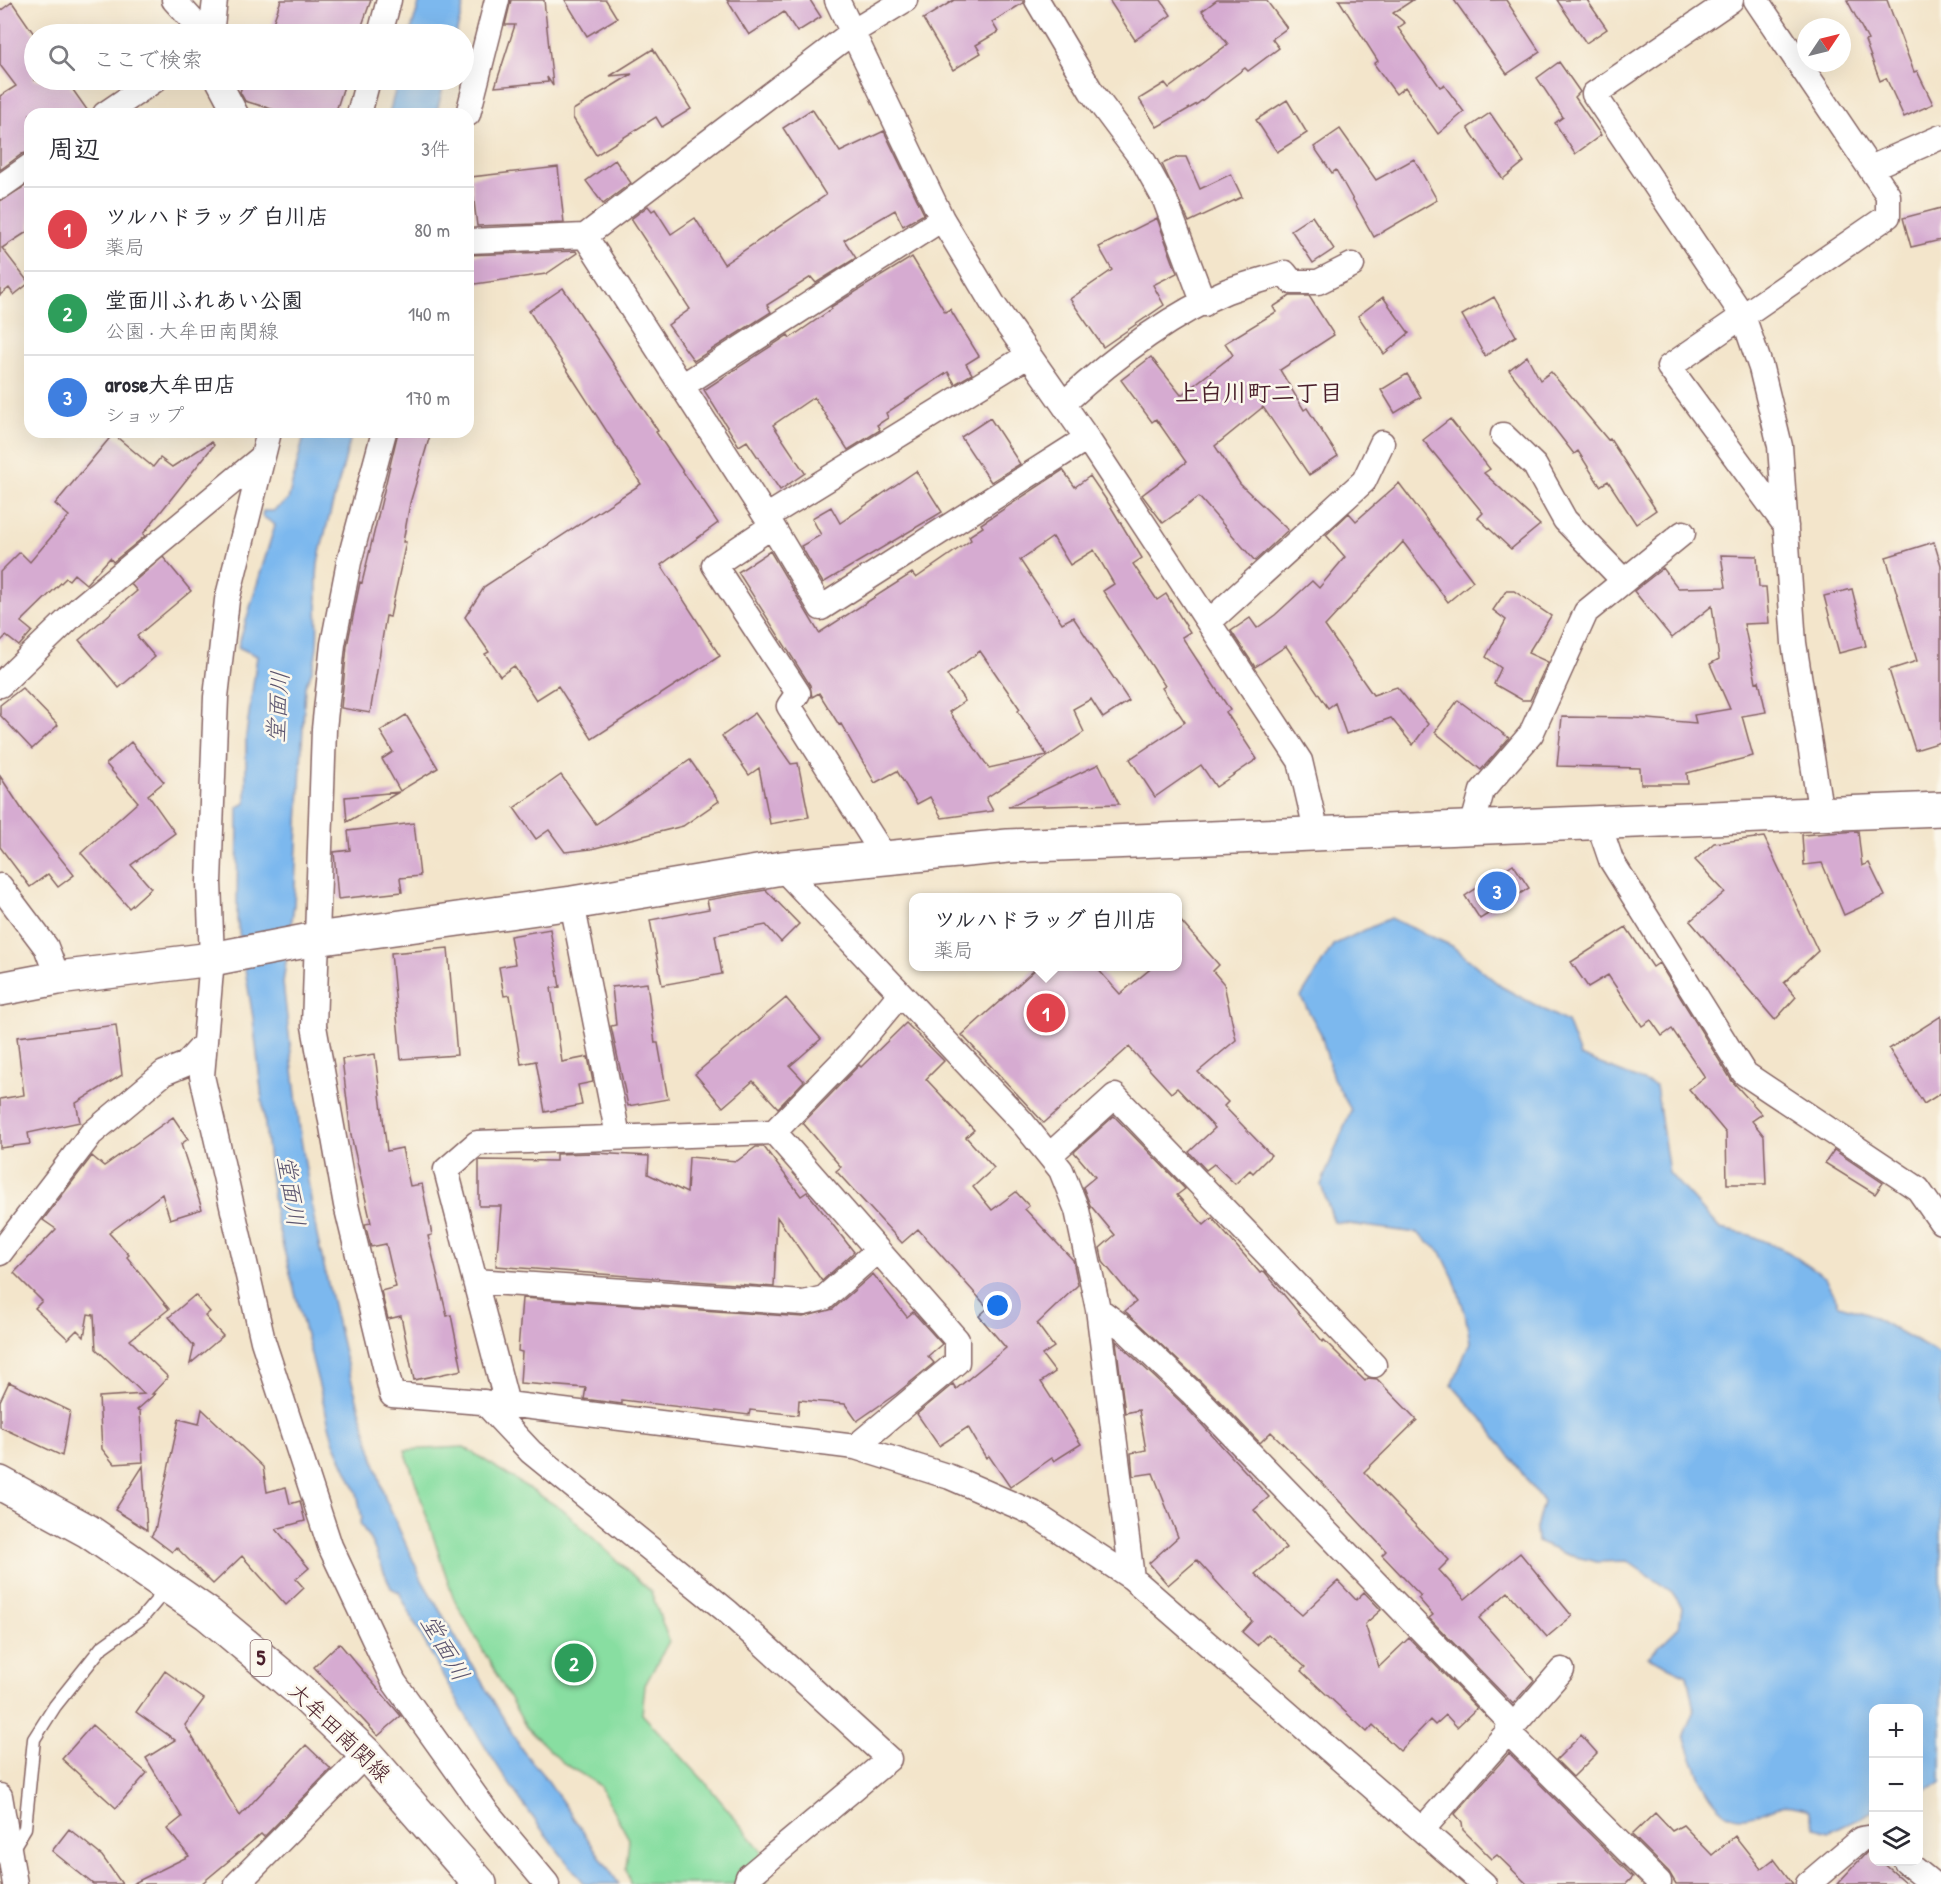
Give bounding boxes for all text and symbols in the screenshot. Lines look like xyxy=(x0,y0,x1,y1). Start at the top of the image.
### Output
north arrow xyxy=(1797,18,1851,72)
search box xyxy=(24,24,474,90)
icon: search xyxy=(45,41,78,74)
text: ここで検索 xyxy=(93,44,203,74)
text: 周辺 xyxy=(48,131,100,166)
text: 3件 xyxy=(421,135,450,162)
text: ツルハドラッグ 白川店 xyxy=(105,201,329,231)
text: 1 xyxy=(64,216,71,243)
text: 80 m xyxy=(414,216,450,243)
text: 薬局 xyxy=(105,233,145,260)
text: 堂面川ふれあい公園 xyxy=(105,285,303,315)
text: 2 xyxy=(63,300,72,327)
text: 140 m xyxy=(408,300,450,327)
text: 公園 · 大牟田南関線 xyxy=(105,317,278,344)
text: arose大牟田店 xyxy=(105,369,236,399)
district label: 上白川町二丁目 xyxy=(1175,376,1343,408)
text: 3 xyxy=(63,384,72,411)
text: 170 m xyxy=(406,384,450,411)
text: ショップ xyxy=(105,401,184,428)
water label: 堂面川 xyxy=(259,670,295,744)
pin: 3 xyxy=(1478,868,1516,914)
popup xyxy=(909,893,1182,971)
text: ツルハドラッグ 白川店 xyxy=(934,904,1157,934)
text: 薬局 xyxy=(934,936,974,963)
pin: 1 xyxy=(1026,990,1066,1036)
water label: 堂面川 xyxy=(271,1153,313,1229)
your location xyxy=(983,1291,1012,1320)
water label: 堂面川 xyxy=(414,1608,478,1687)
road number: 5 xyxy=(250,1640,272,1676)
pin: 2 xyxy=(554,1640,594,1686)
street label: 大牟田南関線 xyxy=(282,1675,398,1789)
map controls xyxy=(1869,1704,1923,1866)
button: + xyxy=(1869,1704,1923,1758)
button: − xyxy=(1869,1758,1923,1812)
button: layers xyxy=(1869,1812,1923,1866)

